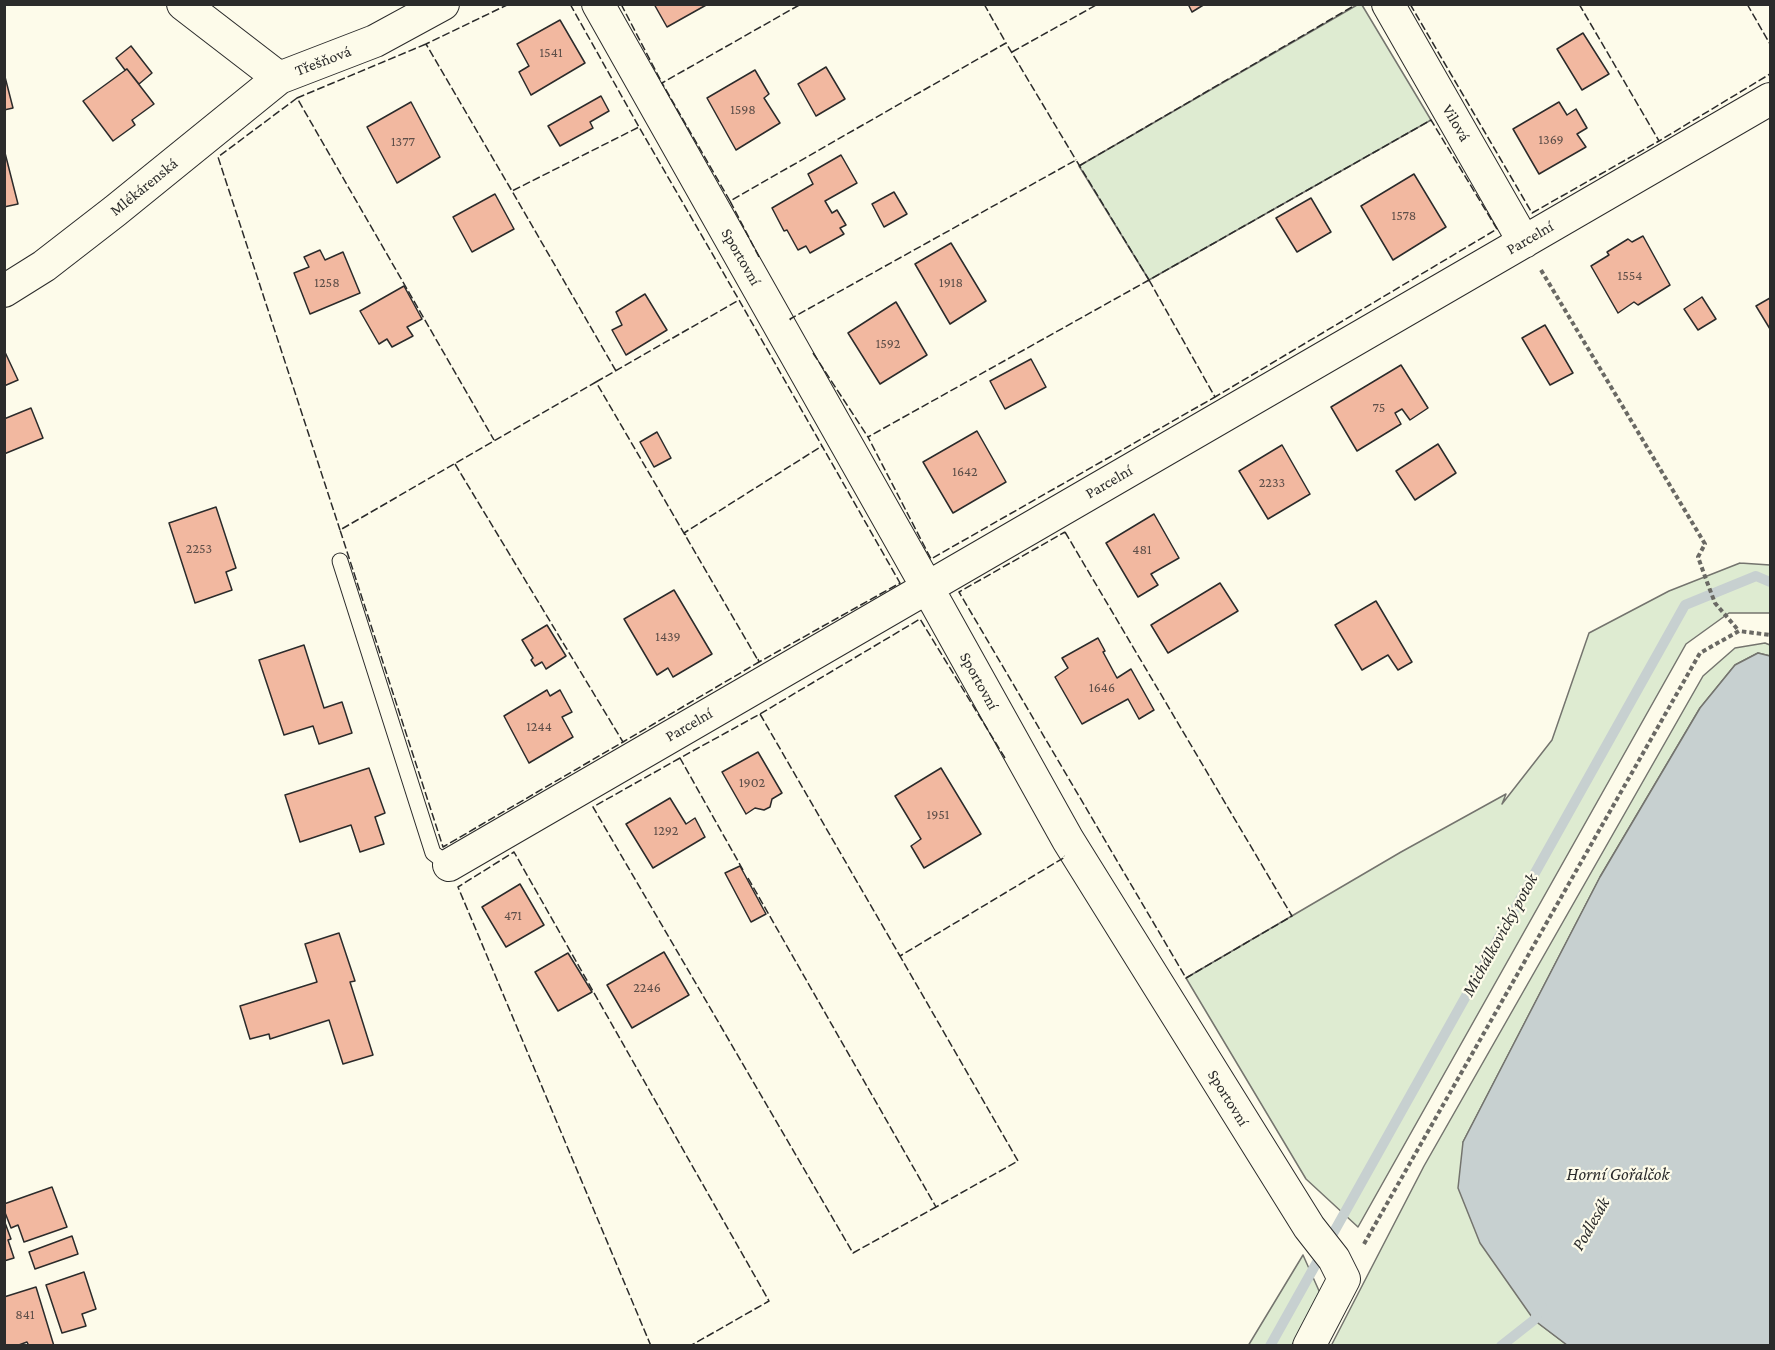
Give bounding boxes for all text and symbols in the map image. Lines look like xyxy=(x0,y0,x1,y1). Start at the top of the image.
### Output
street label: Třešňová xyxy=(292,42,354,80)
house number: 1541 xyxy=(539,45,563,61)
street label: Vilová xyxy=(1438,101,1474,145)
house number: 1598 xyxy=(730,102,756,118)
house number: 1369 xyxy=(1538,132,1564,148)
house number: 1377 xyxy=(391,134,415,150)
street label: Mlékárenská xyxy=(106,154,182,220)
house number: 1578 xyxy=(1392,208,1416,224)
street label: Parcelní xyxy=(1503,217,1557,259)
street label: Sportovní xyxy=(717,225,765,289)
house number: 1554 xyxy=(1618,268,1642,284)
house number: 1258 xyxy=(314,275,340,291)
house number: 1918 xyxy=(939,275,963,291)
house number: 1592 xyxy=(876,336,900,352)
house number: 75 xyxy=(1373,400,1385,416)
street label: Parcelní xyxy=(1082,461,1136,503)
house number: 1642 xyxy=(952,464,978,480)
house number: 2233 xyxy=(1259,475,1285,491)
house number: 2253 xyxy=(186,541,212,557)
house number: 481 xyxy=(1132,542,1152,558)
house number: 1439 xyxy=(655,629,681,645)
street label: Sportovní xyxy=(955,649,1003,713)
house number: 1646 xyxy=(1089,680,1115,696)
street label: Parcelní xyxy=(662,704,716,746)
house number: 1244 xyxy=(526,719,552,735)
house number: 1902 xyxy=(739,775,765,791)
house number: 1951 xyxy=(927,807,949,823)
house number: 1292 xyxy=(654,823,678,839)
water label: Michálkovický potok xyxy=(1457,870,1543,1000)
house number: 471 xyxy=(504,908,522,924)
house number: 2246 xyxy=(633,980,661,996)
street label: Sportovní xyxy=(1203,1066,1253,1130)
water label: Horní Gořalčok xyxy=(1567,1163,1669,1185)
water label: Podlesák xyxy=(1567,1194,1615,1254)
house number: 841 xyxy=(15,1307,35,1323)

